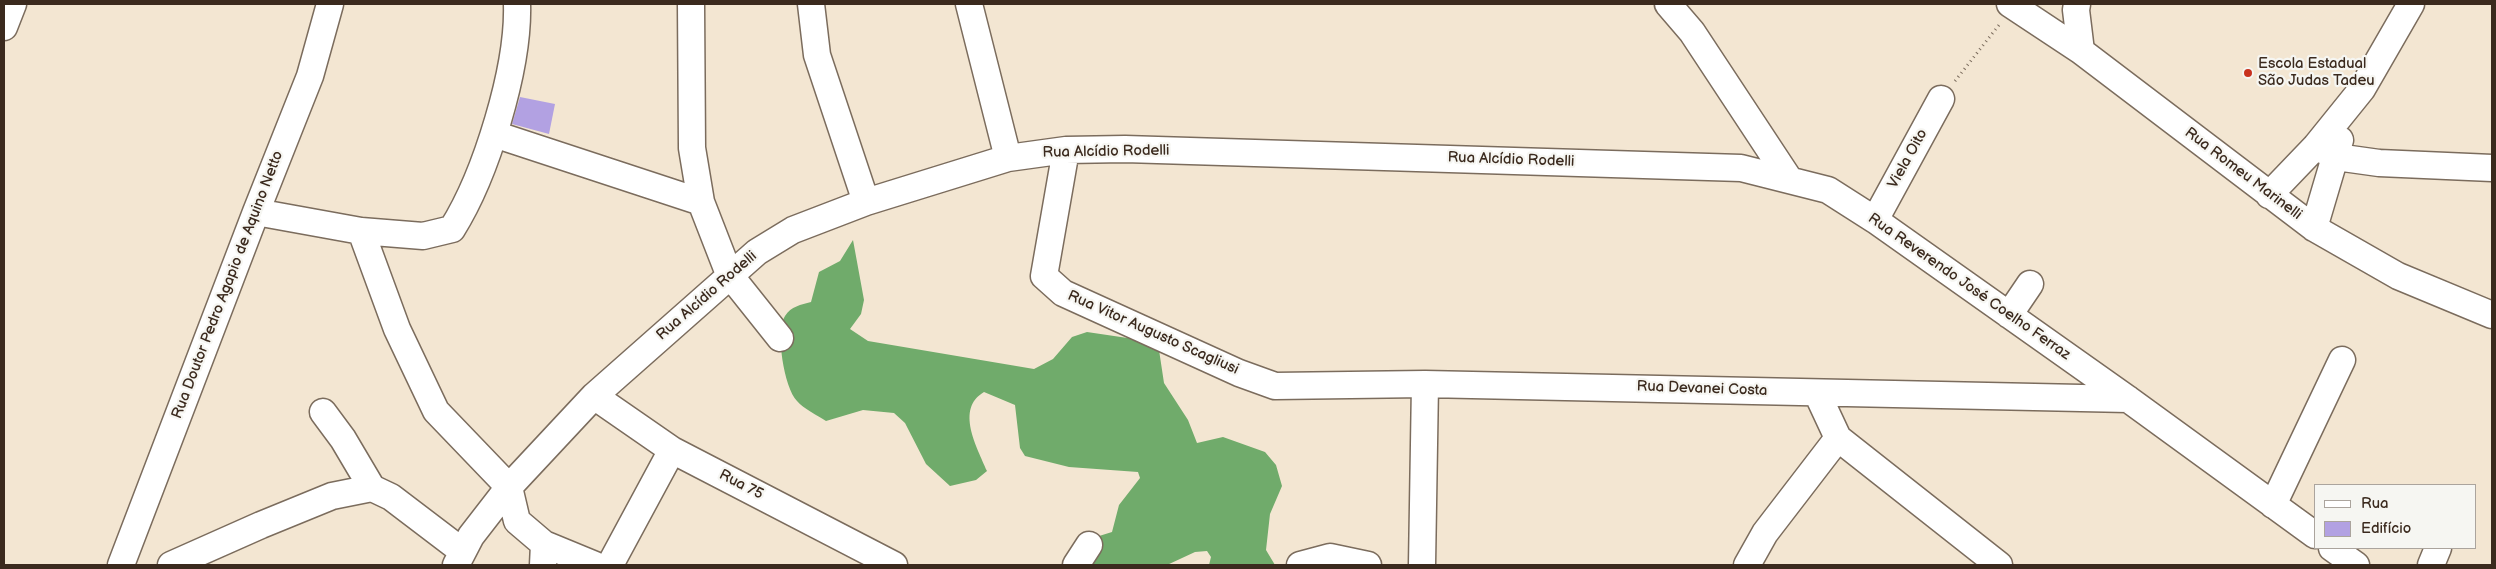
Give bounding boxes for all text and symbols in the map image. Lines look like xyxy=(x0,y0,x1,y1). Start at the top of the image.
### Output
place label: Escola Estadual São Judas Tadeu xyxy=(2258,55,2375,90)
marker: Escola Estadual São Judas Tadeu xyxy=(2242,67,2254,79)
street label: Rua Romeu Marinelli xyxy=(2181,124,2305,224)
street label: Viela Oito xyxy=(1884,126,1932,192)
street label: Rua Alcídio Rodelli xyxy=(1042,142,1170,162)
street label: Rua Doutor Pedro Agapio de Aquino Netto xyxy=(168,149,288,421)
street label: Rua Alcídio Rodelli xyxy=(1447,149,1575,171)
street label: Rua Reverendo José Coelho Ferraz xyxy=(1864,210,2074,364)
street label: Rua Alcídio Rodelli xyxy=(653,248,761,344)
street label: Rua Vitor Augusto Scagliusi xyxy=(1065,287,1241,379)
street label: Rua Devanei Costa xyxy=(1636,378,1768,400)
street label: Rua 75 xyxy=(716,466,766,504)
legend xyxy=(2314,484,2476,549)
text: Rua xyxy=(2361,494,2389,513)
text: Edifício xyxy=(2361,519,2411,538)

